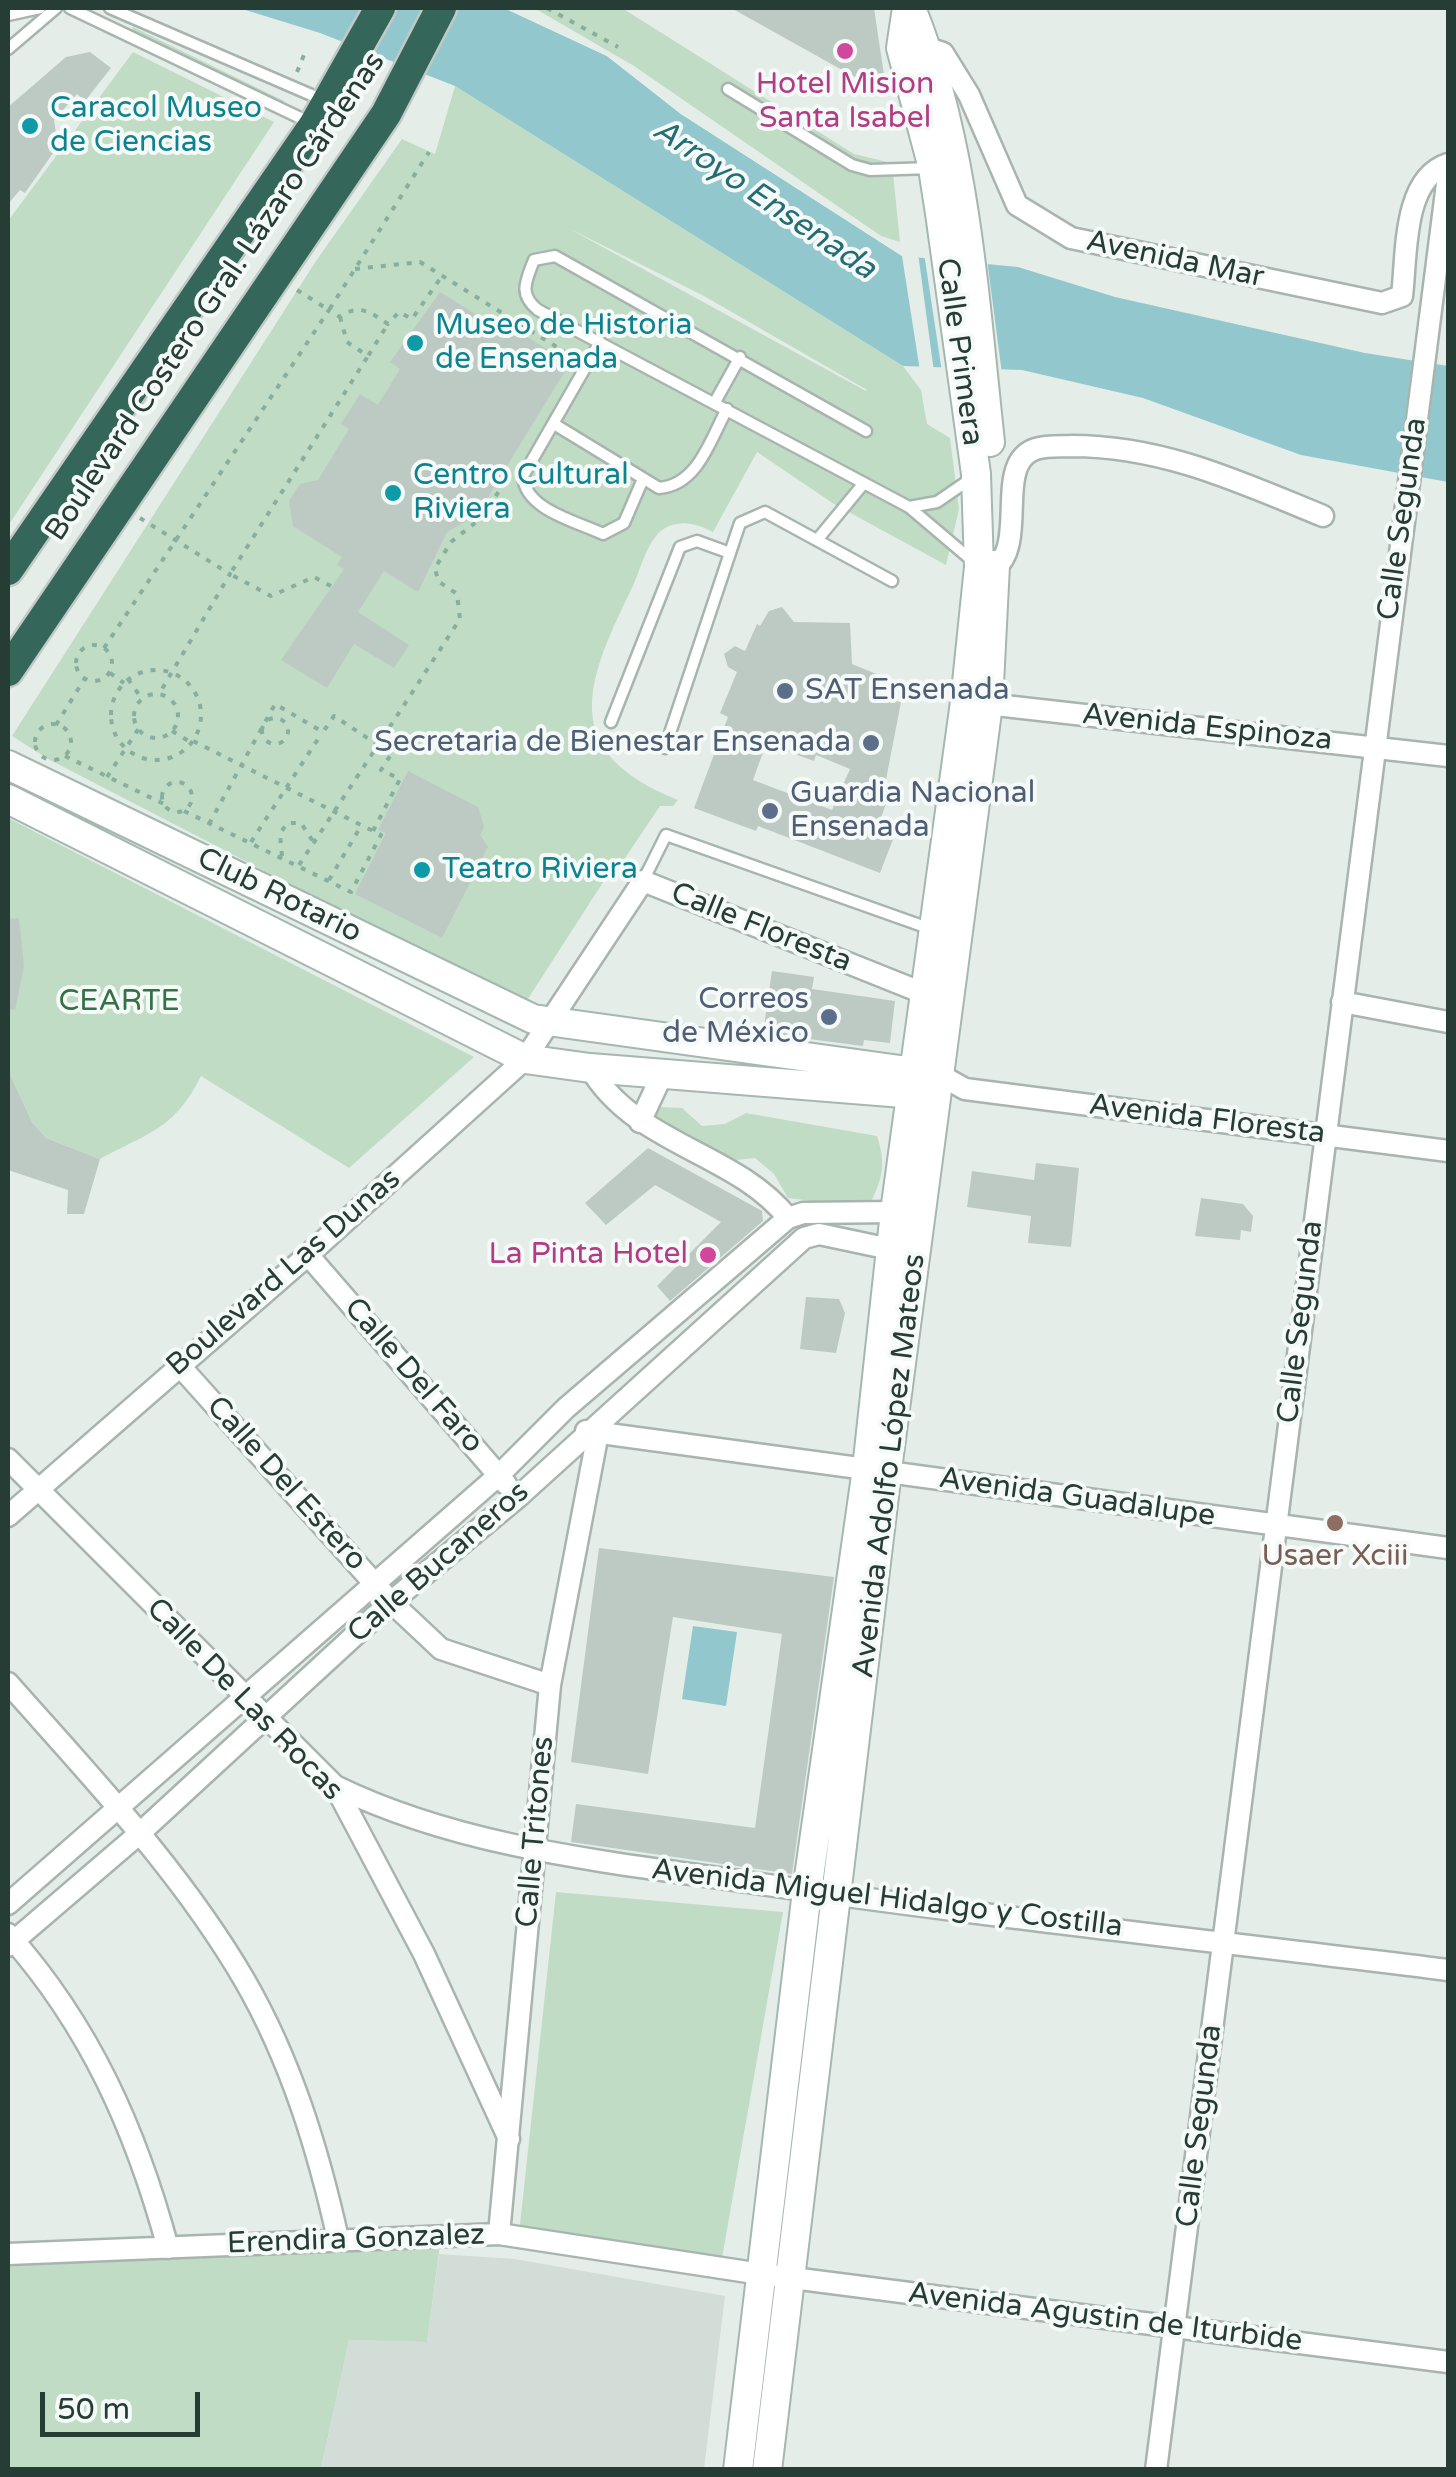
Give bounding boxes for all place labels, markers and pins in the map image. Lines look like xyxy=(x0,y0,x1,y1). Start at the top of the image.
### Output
marker: Hotel Mision Santa Isabel xyxy=(834,40,856,62)
place label: Hotel Mision Santa Isabel xyxy=(756,67,934,138)
place label: Caracol Museo de Ciencias xyxy=(50,91,262,162)
marker: Caracol Museo de Ciencias xyxy=(19,115,41,137)
place label: Museo de Historia de Ensenada xyxy=(435,308,692,378)
marker: Museo de Historia de Ensenada xyxy=(404,332,426,354)
place label: Centro Cultural Riviera xyxy=(413,458,629,528)
marker: Centro Cultural Riviera xyxy=(382,482,404,504)
place label: SAT Ensenada xyxy=(805,673,1010,709)
marker: SAT Ensenada xyxy=(774,680,796,702)
place label: Secretaria de Bienestar Ensenada xyxy=(374,725,851,761)
marker: Secretaria de Bienestar Ensenada xyxy=(860,732,882,754)
place label: Guardia Nacional Ensenada xyxy=(790,776,1035,846)
marker: Guardia Nacional Ensenada xyxy=(759,800,781,822)
place label: Teatro Riviera xyxy=(442,852,638,888)
marker: Teatro Riviera xyxy=(411,859,433,881)
place label: Correos de México xyxy=(662,982,809,1052)
marker: Correos de México xyxy=(818,1006,840,1028)
place label: La Pinta Hotel xyxy=(489,1237,688,1273)
marker: La Pinta Hotel xyxy=(697,1244,719,1266)
marker: Usaer Xciii xyxy=(1324,1512,1346,1534)
place label: Usaer Xciii xyxy=(1261,1539,1409,1575)

